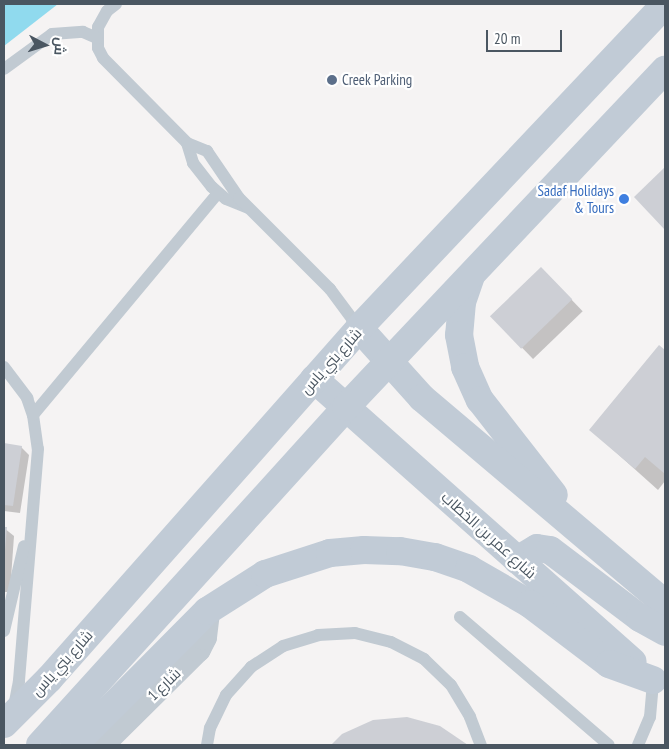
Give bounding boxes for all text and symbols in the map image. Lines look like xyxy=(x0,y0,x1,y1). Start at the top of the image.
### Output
north arrow xyxy=(20,20,70,70)
scale bar xyxy=(489,20,565,52)
text: 20 m xyxy=(494,29,520,48)
text: ش xyxy=(50,37,70,56)
place label: Creek Parking xyxy=(342,71,413,89)
marker: Creek Parking xyxy=(326,74,338,86)
place label: Sadaf Holidays & Tours xyxy=(538,181,614,216)
marker: Sadaf Holidays & Tours xyxy=(618,193,630,205)
street label: شارع بني ياس xyxy=(297,324,365,398)
street label: شارع عمر بن الخطاب xyxy=(438,488,540,582)
street label: شارع بني ياس xyxy=(28,626,96,700)
street label: شارع 1 xyxy=(144,664,184,704)

